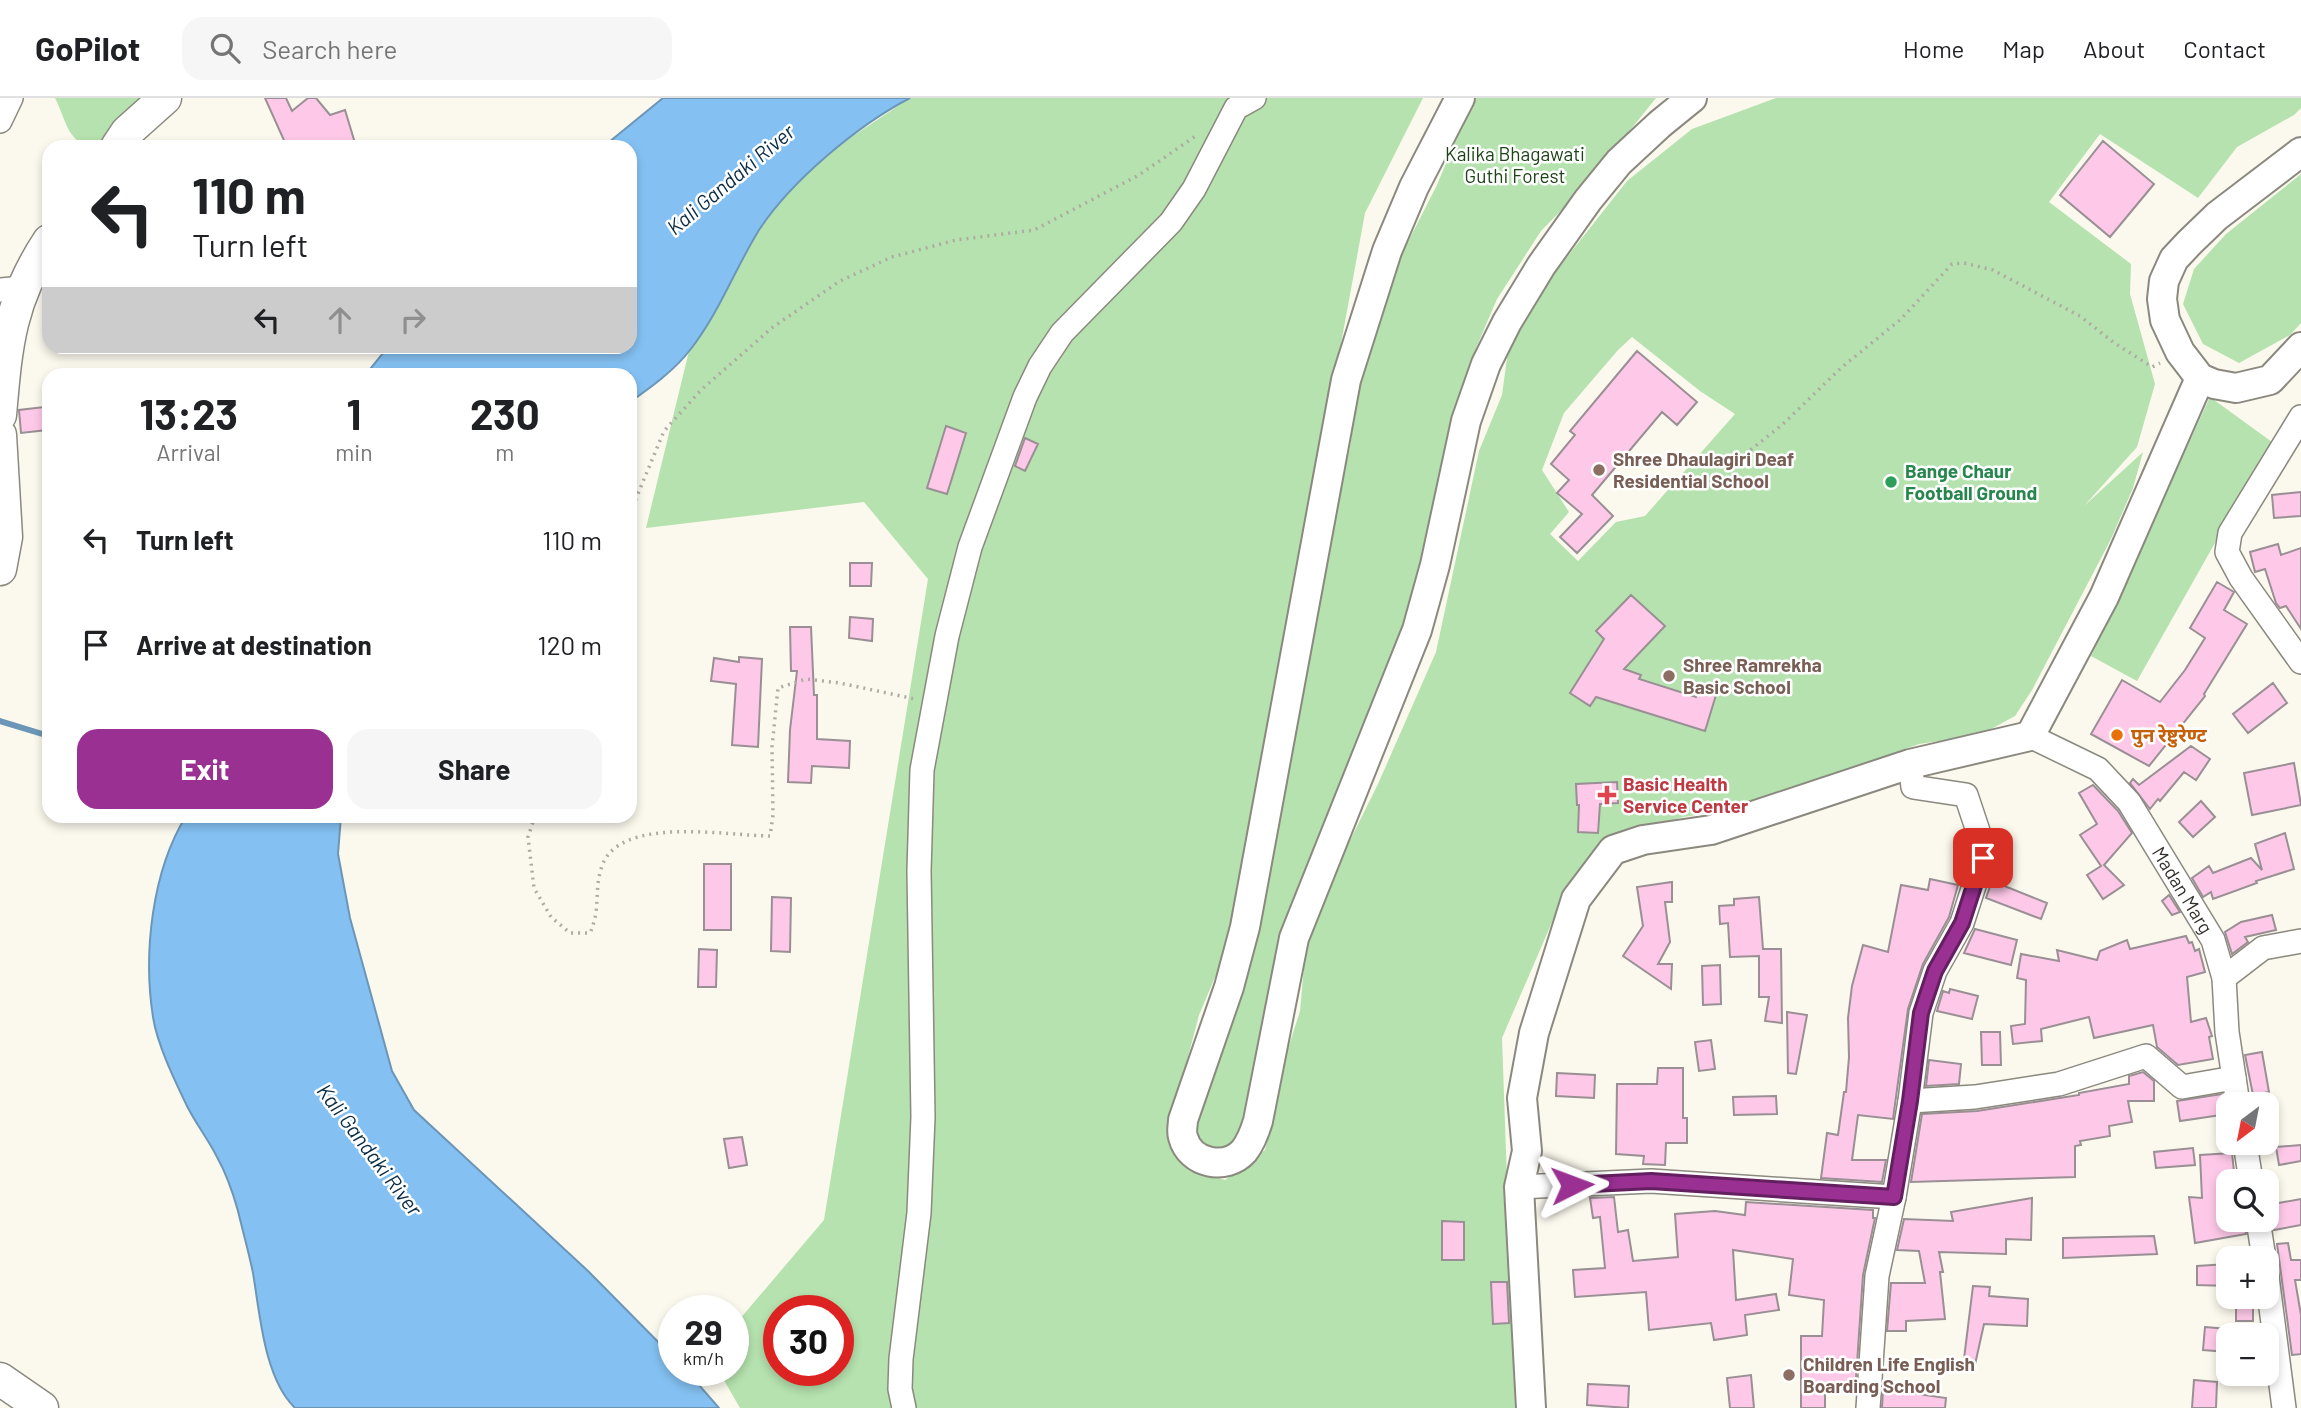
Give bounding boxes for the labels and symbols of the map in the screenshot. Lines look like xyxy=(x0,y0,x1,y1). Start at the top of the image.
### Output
water label: Kali Gandaki River xyxy=(661,118,799,239)
park label: Kalika Bhagawati Guthi Forest xyxy=(1445,142,1585,187)
place label: Shree Dhaulagiri Deaf Residential School xyxy=(1613,447,1794,492)
place label: Bange Chaur Football Ground xyxy=(1905,459,2037,504)
marker: Shree Dhaulagiri Deaf Residential School xyxy=(1591,462,1607,478)
marker: Bange Chaur Football Ground xyxy=(1883,474,1899,490)
place label: Shree Ramrekha Basic School xyxy=(1683,653,1822,698)
marker: Shree Ramrekha Basic School xyxy=(1661,668,1677,684)
place label: पुन रेष्टुरेण्ट xyxy=(2131,723,2208,748)
marker: पुन रेष्टुरेण्ट xyxy=(2109,727,2125,743)
place label: Basic Health Service Center xyxy=(1623,772,1749,817)
marker: Basic Health Service Center xyxy=(1597,785,1617,805)
pin xyxy=(1953,828,2013,888)
street label: Madan Marg xyxy=(2148,842,2218,938)
water label: Kali Gandaki River xyxy=(313,1078,428,1220)
north arrow xyxy=(2216,1092,2278,1155)
position arrow xyxy=(1535,1148,1609,1222)
speed limit sign: 30 xyxy=(763,1295,854,1386)
place label: Children Life English Boarding School xyxy=(1803,1352,1975,1397)
marker: Children Life English Boarding School xyxy=(1781,1367,1797,1383)

